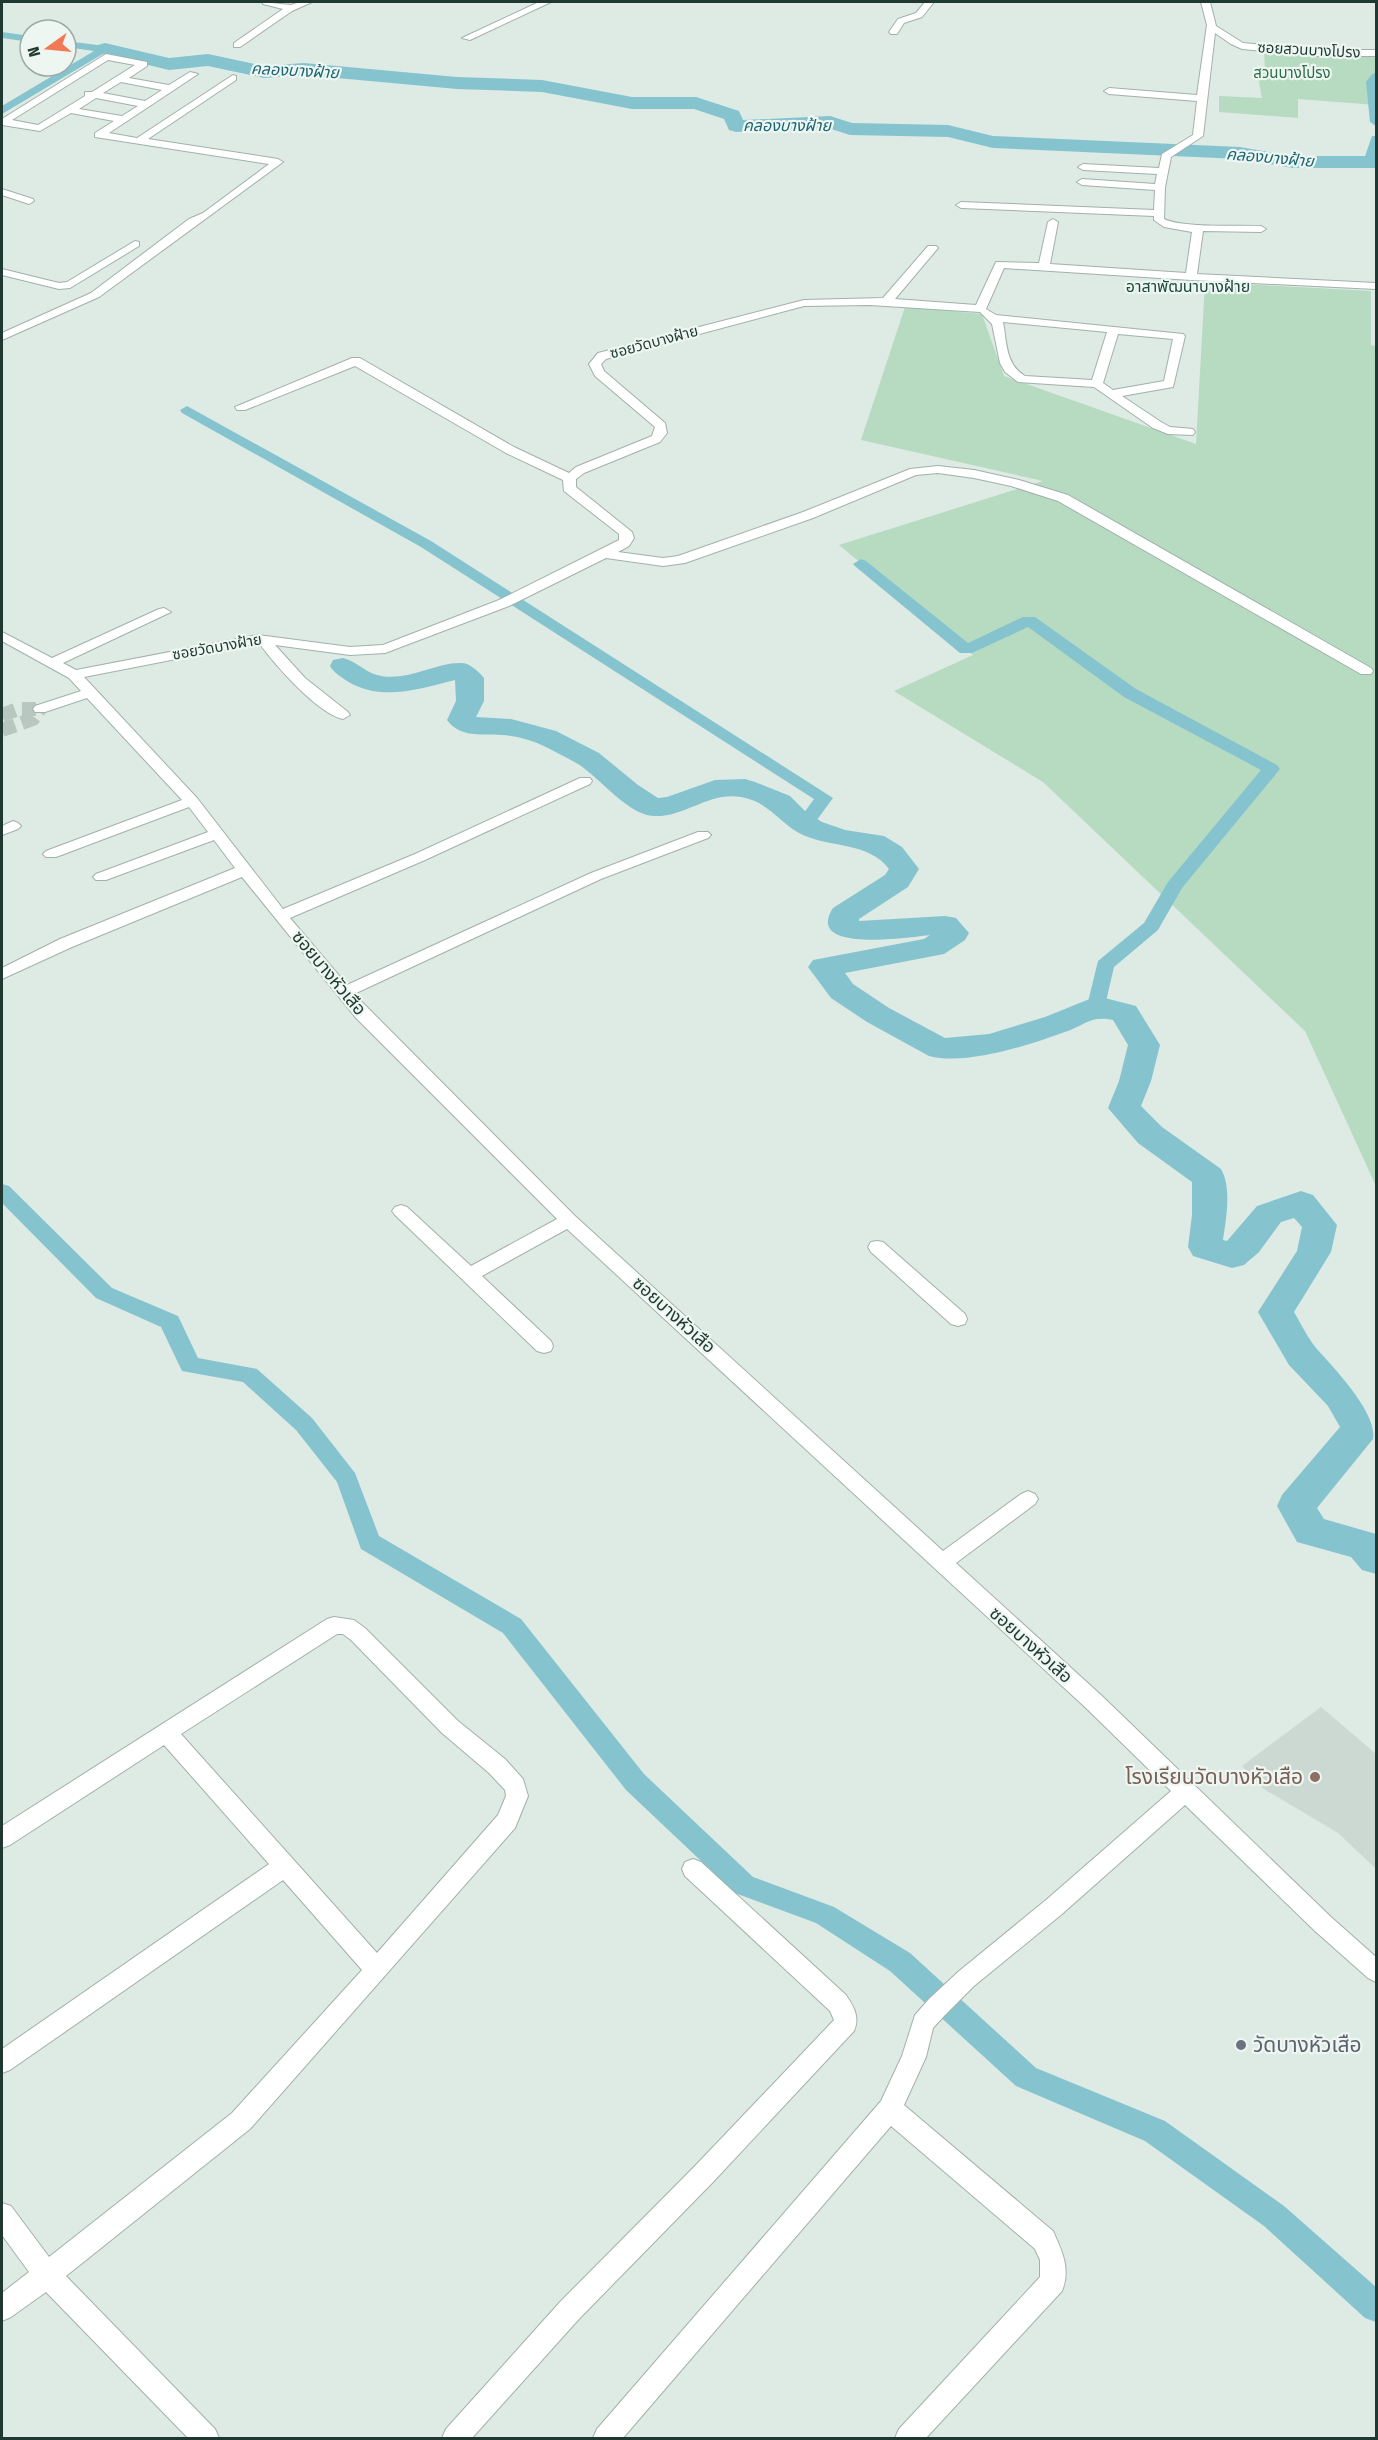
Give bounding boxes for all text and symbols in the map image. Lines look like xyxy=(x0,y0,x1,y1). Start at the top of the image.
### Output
north arrow xyxy=(18,18,78,78)
street label: ซอยสวนบางโปรง xyxy=(1257,38,1361,62)
text: N xyxy=(24,45,44,59)
water label: คลองบางฝ้าย xyxy=(251,59,341,82)
park label: สวนบางโปรง xyxy=(1253,64,1331,82)
water label: คลองบางฝ้าย xyxy=(743,116,832,135)
water label: คลองบางฝ้าย xyxy=(1225,144,1316,171)
district label: อาสาพัฒนาบางฝ้าย xyxy=(1126,277,1250,296)
street label: ซอยวัดบางฝ้าย xyxy=(608,322,700,362)
street label: ซอยวัดบางฝ้าย xyxy=(171,630,263,664)
street label: ซอยบางหัวเสือ xyxy=(287,926,371,1020)
street label: ซอยบางหัวเสือ xyxy=(628,1272,720,1358)
street label: ซอยบางหัวเสือ xyxy=(985,1602,1077,1688)
place label: โรงเรียนวัดบางหัวเสือ xyxy=(1125,1764,1303,1790)
marker: โรงเรียนวัดบางหัวเสือ xyxy=(1308,1770,1322,1784)
place label: วัดบางหัวเสือ xyxy=(1253,2032,1361,2058)
marker: วัดบางหัวเสือ xyxy=(1234,2038,1248,2052)

